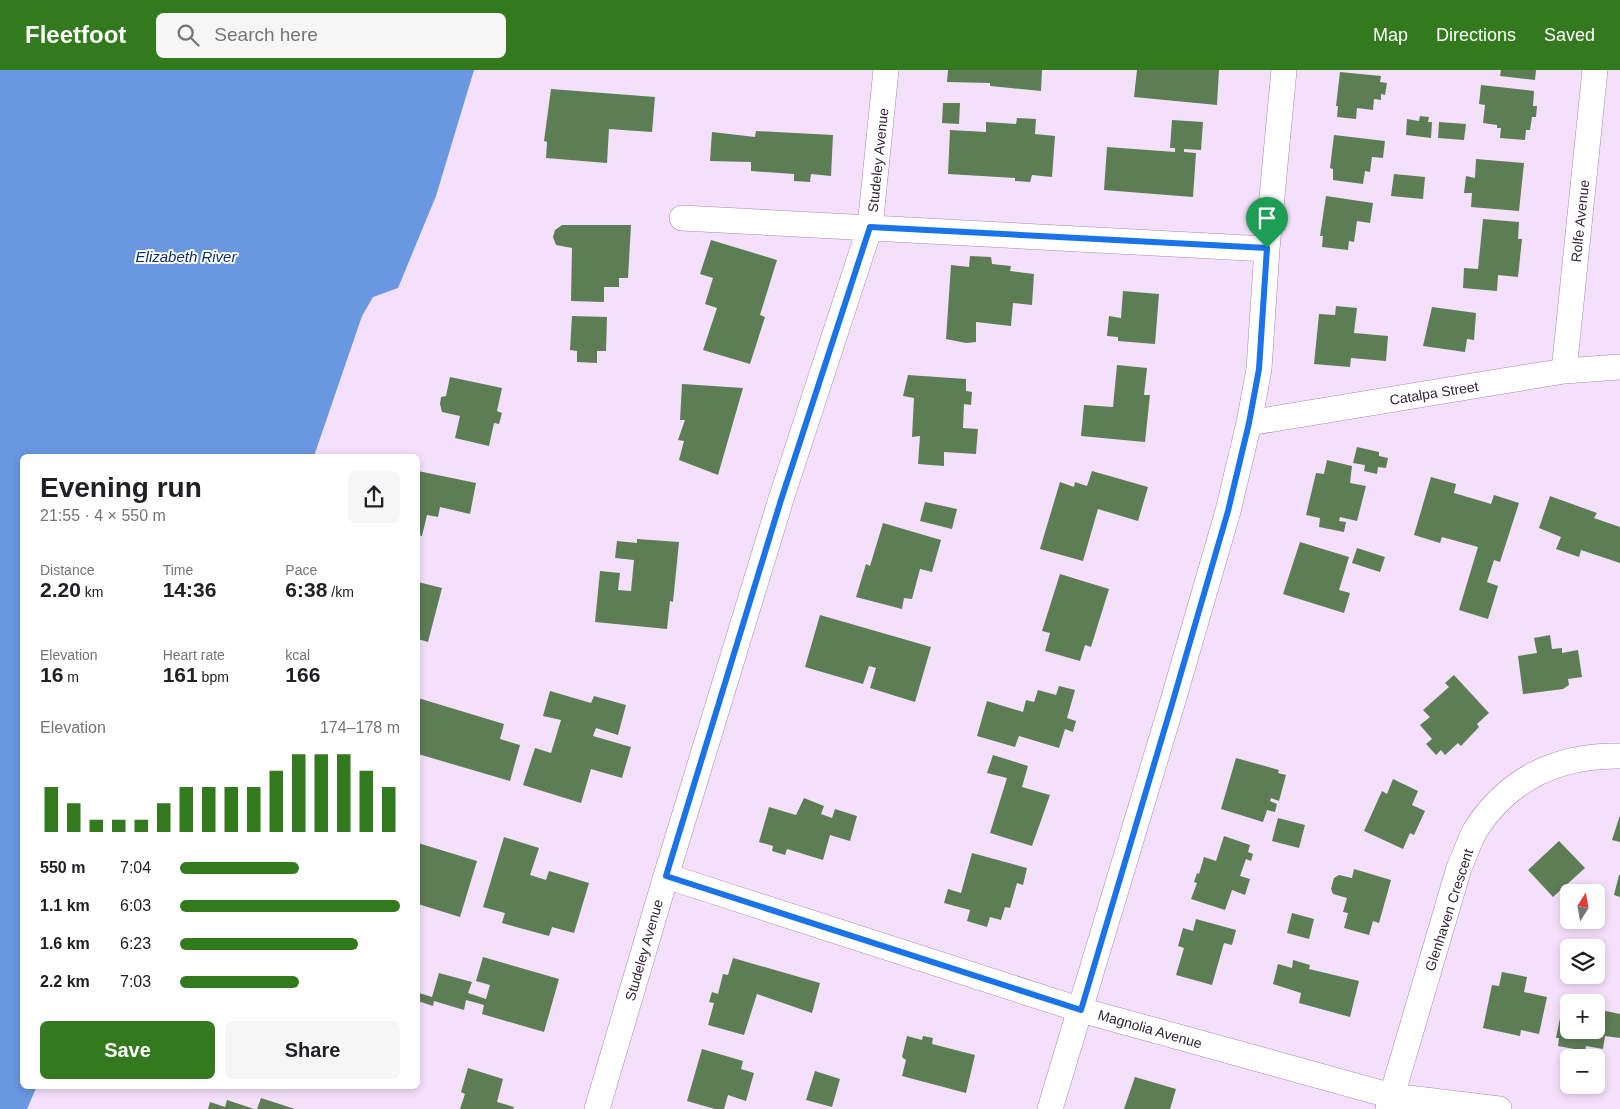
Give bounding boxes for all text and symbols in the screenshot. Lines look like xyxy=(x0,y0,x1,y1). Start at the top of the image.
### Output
search box xyxy=(156,13,506,58)
text: Fleetfoot xyxy=(25,21,126,48)
icon: search xyxy=(174,21,202,49)
text: Search here xyxy=(214,24,318,45)
text: Map xyxy=(1373,25,1408,45)
text: Directions xyxy=(1436,25,1516,45)
text: Saved xyxy=(1544,25,1595,45)
street label: Studeley Avenue xyxy=(865,107,891,213)
street label: Rolfe Avenue xyxy=(1568,179,1592,263)
pin xyxy=(1246,197,1288,248)
icon: arrive xyxy=(1253,204,1281,232)
water label: Elizabeth River xyxy=(136,248,237,265)
street label: Catalpa Street xyxy=(1389,378,1480,408)
button: share xyxy=(348,471,400,523)
text: Evening run xyxy=(40,472,202,503)
text: 21:55 · 4 × 550 m xyxy=(40,507,166,524)
text: Distance xyxy=(40,562,94,578)
text: Time xyxy=(163,562,193,578)
text: Pace xyxy=(285,562,317,578)
text: 2.20 xyxy=(40,578,81,601)
text: 14:36 xyxy=(163,578,216,601)
text: 6:38 xyxy=(285,578,327,601)
text: km xyxy=(81,584,103,600)
text: /km xyxy=(327,584,354,600)
text: Elevation xyxy=(40,647,98,663)
text: Heart rate xyxy=(163,647,225,663)
text: kcal xyxy=(285,647,310,663)
text: 16 xyxy=(40,663,63,686)
text: 161 xyxy=(163,663,198,686)
text: 166 xyxy=(285,663,320,686)
text: m xyxy=(63,669,79,685)
text: bpm xyxy=(198,669,229,685)
text: Elevation xyxy=(40,719,106,736)
text: 174–178 m xyxy=(320,719,400,736)
street label: Glenhaven Crescent xyxy=(1422,847,1476,973)
text: 550 m xyxy=(40,859,85,876)
text: 7:04 xyxy=(120,859,151,876)
north arrow xyxy=(1560,884,1605,929)
map controls xyxy=(1560,884,1605,1094)
text: 1.1 km xyxy=(40,897,90,914)
text: 6:03 xyxy=(120,897,151,914)
street label: Studeley Avenue xyxy=(622,897,666,1003)
text: 1.6 km xyxy=(40,935,90,952)
text: 6:23 xyxy=(120,935,151,952)
button: layers xyxy=(1560,939,1605,984)
text: 2.2 km xyxy=(40,973,90,990)
text: 7:03 xyxy=(120,973,151,990)
button: + xyxy=(1560,994,1605,1039)
street label: Magnolia Avenue xyxy=(1096,1007,1204,1052)
button: Save xyxy=(40,1021,215,1079)
button: Share xyxy=(225,1021,400,1079)
button: − xyxy=(1560,1049,1605,1094)

